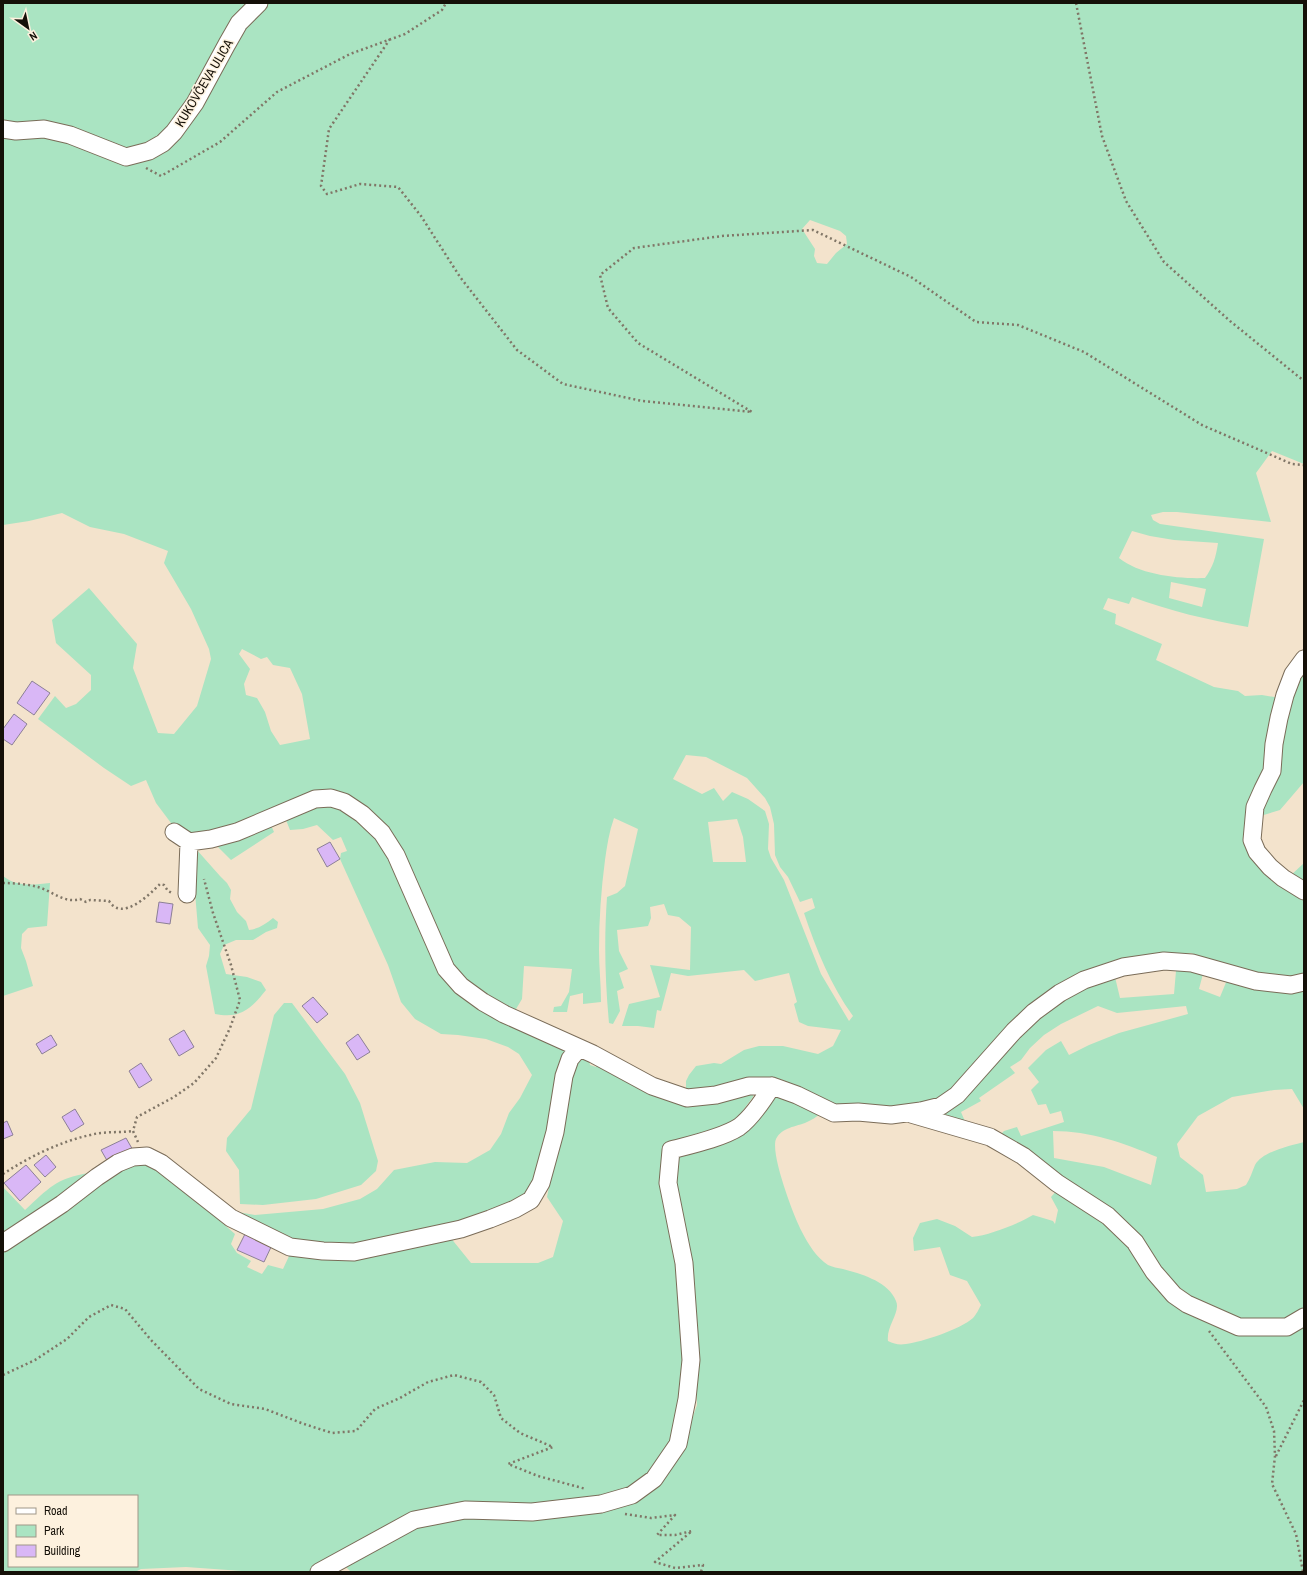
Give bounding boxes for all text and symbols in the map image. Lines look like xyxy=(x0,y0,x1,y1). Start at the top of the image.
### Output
north arrow xyxy=(8,8,48,48)
text: N xyxy=(27,29,40,44)
street label: KUKOVČEVA ULICA xyxy=(171,35,237,130)
legend xyxy=(8,1495,138,1567)
text: Road xyxy=(44,1503,68,1519)
text: Park xyxy=(44,1523,64,1539)
text: Building xyxy=(44,1543,81,1559)

